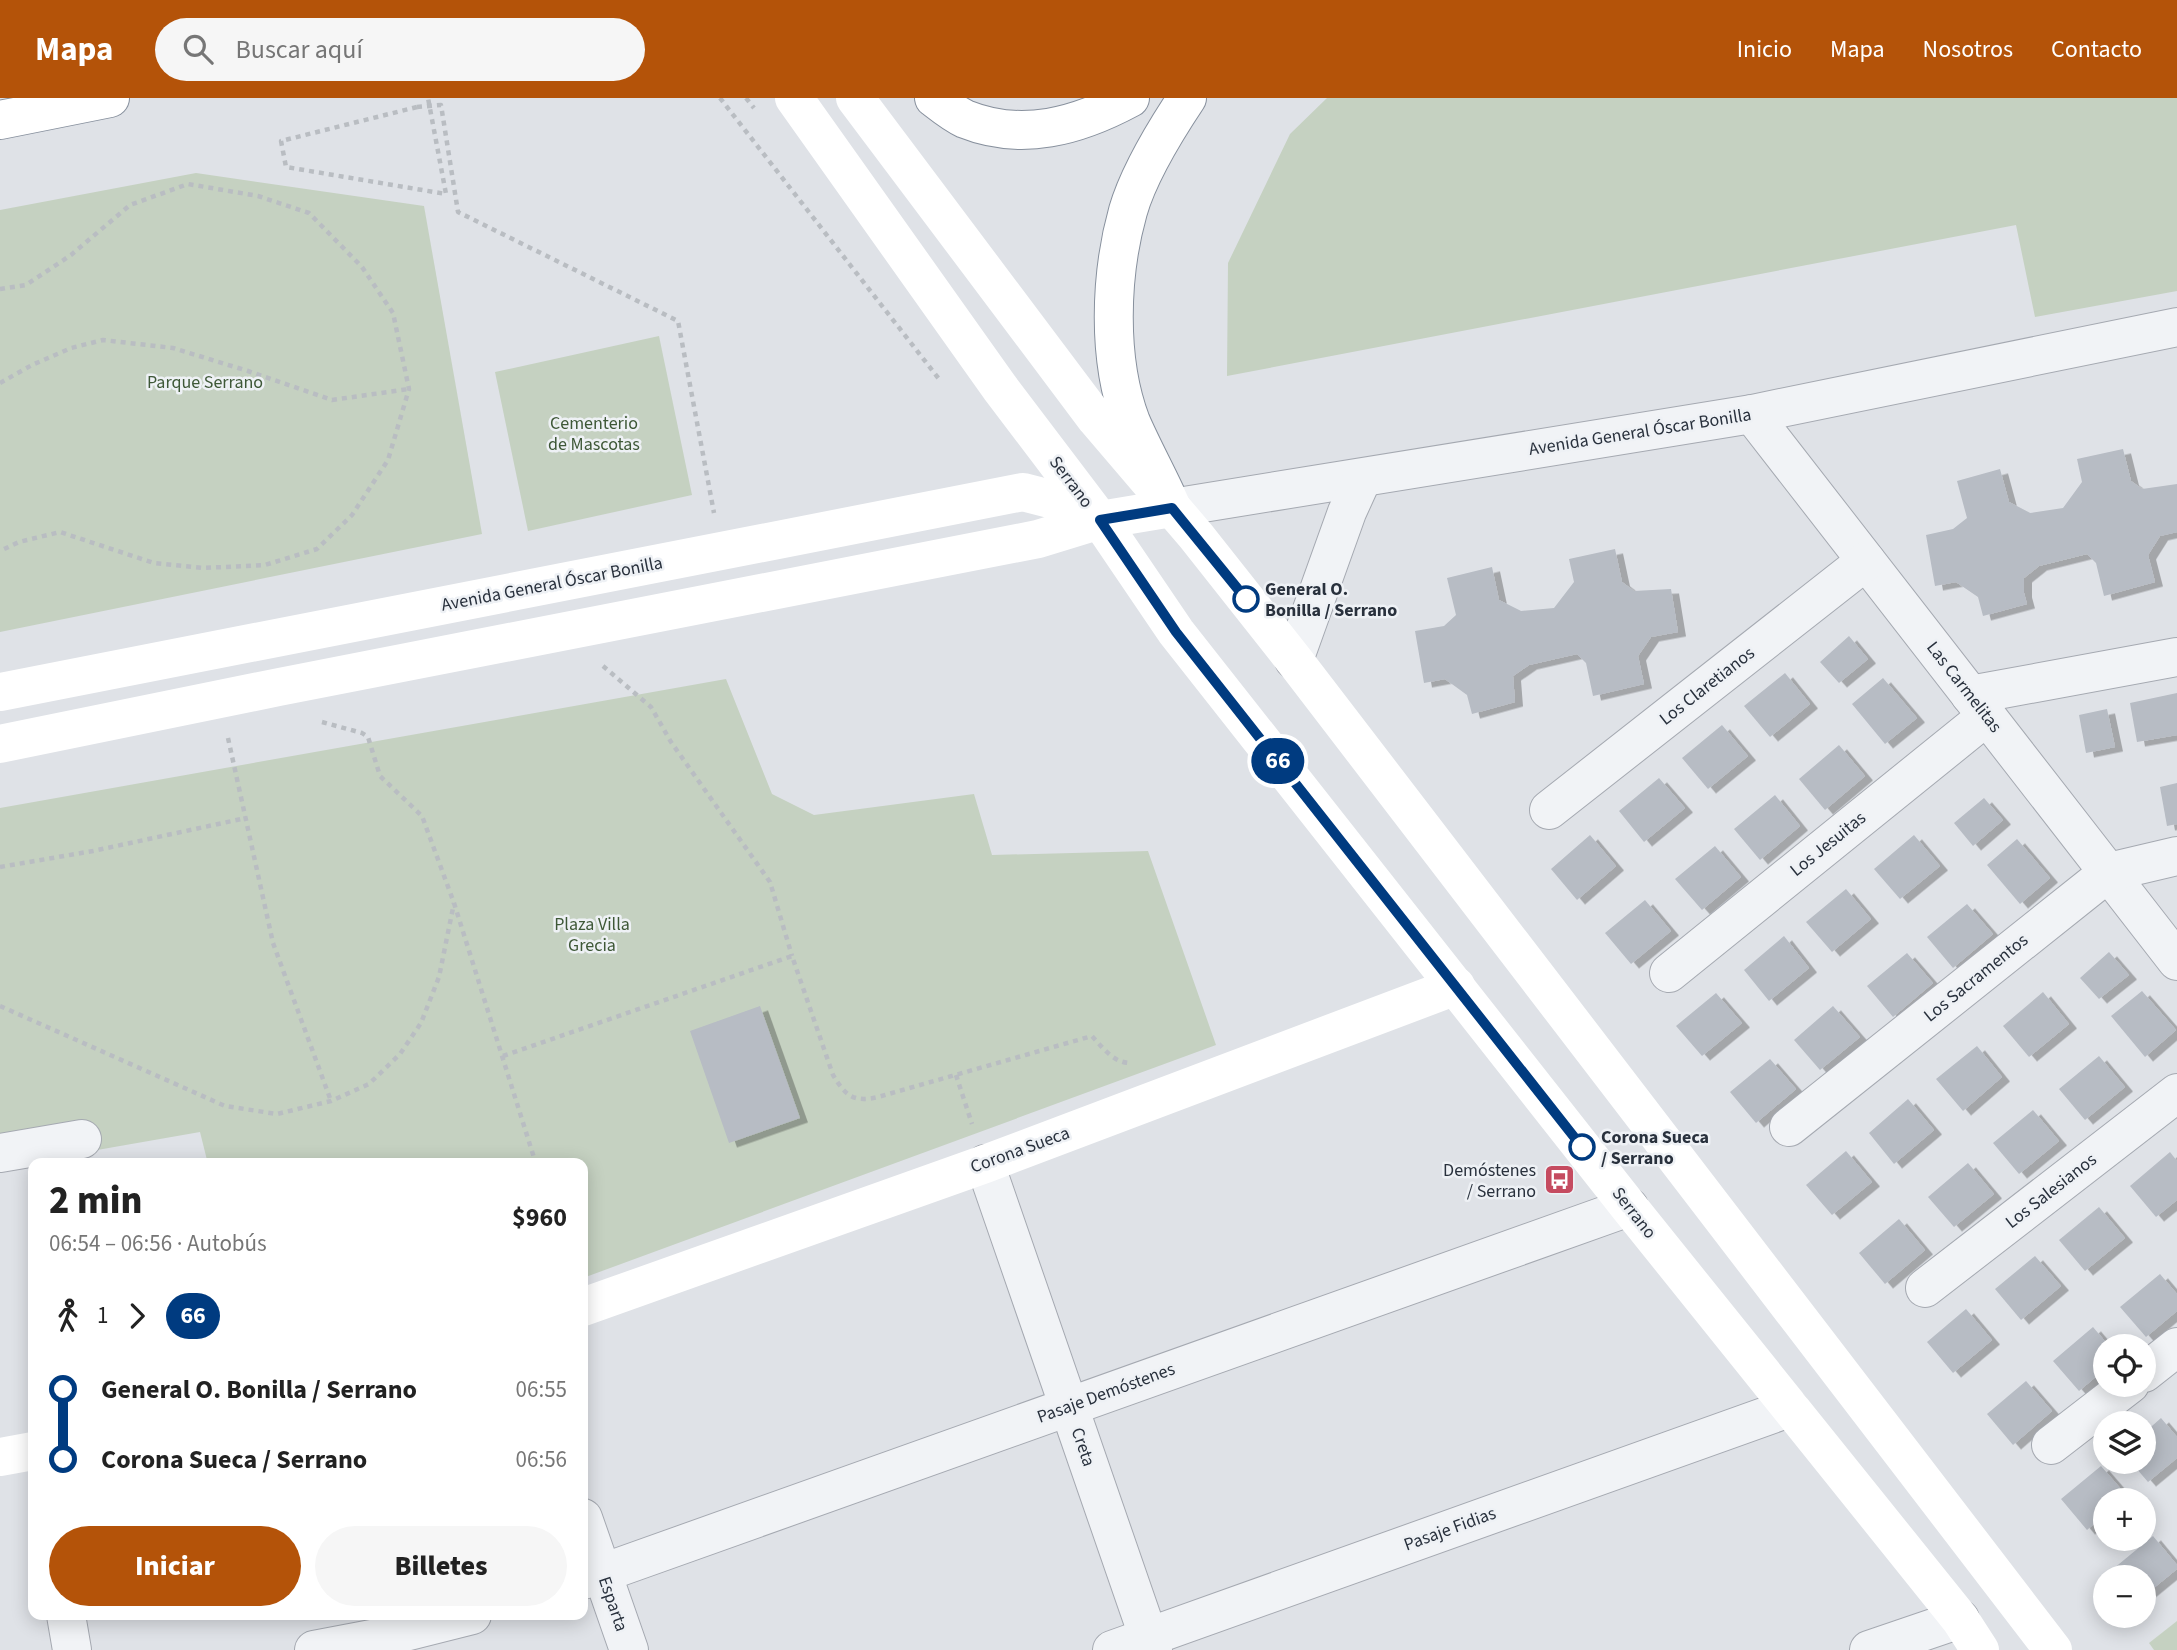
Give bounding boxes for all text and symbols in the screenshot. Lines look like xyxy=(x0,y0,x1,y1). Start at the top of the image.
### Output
search box xyxy=(155,18,645,81)
text: Mapa xyxy=(35,26,113,73)
icon: search xyxy=(179,30,217,68)
text: Buscar aquí xyxy=(235,31,363,68)
text: Inicio xyxy=(1737,32,1792,67)
text: Mapa xyxy=(1830,32,1885,67)
text: Nosotros xyxy=(1923,32,2013,67)
text: Contacto xyxy=(2051,32,2142,67)
park label: Parque Serrano xyxy=(147,370,263,395)
street label: Avenida General Óscar Bonilla xyxy=(1527,402,1753,462)
park label: Cementerio de Mascotas xyxy=(548,411,640,457)
street label: Serrano xyxy=(1043,451,1099,513)
street label: Avenida General Óscar Bonilla xyxy=(439,550,665,618)
place label: General O. Bonilla / Serrano xyxy=(1265,577,1397,623)
marker: General O. Bonilla / Serrano xyxy=(1233,586,1259,612)
street label: Las Carmelitas xyxy=(1920,636,2008,738)
street label: Los Claretianos xyxy=(1654,641,1760,731)
line badge: 66 xyxy=(1246,738,1310,784)
text: 66 xyxy=(1265,743,1291,778)
street label: Los Jesuitas xyxy=(1785,806,1871,882)
park label: Plaza Villa Grecia xyxy=(554,912,630,958)
street label: Los Sacramentos xyxy=(1918,928,2034,1028)
street label: Corona Sueca xyxy=(967,1121,1073,1179)
place label: Corona Sueca / Serrano xyxy=(1601,1125,1709,1171)
marker: Corona Sueca / Serrano xyxy=(1569,1134,1595,1160)
street label: Los Salesianos xyxy=(2000,1147,2102,1235)
place label: Demóstenes / Serrano xyxy=(1443,1158,1536,1204)
bus stop icon: Demóstenes / Serrano xyxy=(1542,1163,1576,1197)
text: 2 min xyxy=(49,1174,142,1228)
street label: Serrano xyxy=(1606,1182,1662,1244)
text: $960 xyxy=(512,1199,567,1236)
text: 06:54 – 06:56 · Autobús xyxy=(49,1227,267,1260)
icon: walk xyxy=(49,1297,87,1335)
icon: forward xyxy=(118,1297,156,1335)
text: 66 xyxy=(180,1298,206,1333)
text: 1 xyxy=(97,1299,108,1332)
map controls xyxy=(2093,1334,2156,1628)
button: locate xyxy=(2093,1334,2156,1397)
street label: Pasaje Demóstenes xyxy=(1034,1356,1178,1430)
text: General O. Bonilla / Serrano xyxy=(101,1371,417,1408)
text: 06:55 xyxy=(516,1373,567,1406)
button: layers xyxy=(2093,1411,2156,1474)
street label: Creta xyxy=(1065,1424,1101,1470)
text: Corona Sueca / Serrano xyxy=(101,1441,367,1478)
text: 06:56 xyxy=(516,1443,567,1476)
button: + xyxy=(2093,1488,2156,1551)
street label: Pasaje Fidias xyxy=(1400,1501,1500,1557)
button: Iniciar xyxy=(49,1526,301,1606)
button: Billetes xyxy=(315,1526,567,1606)
button: − xyxy=(2093,1565,2156,1628)
street label: Esparta xyxy=(592,1573,634,1635)

